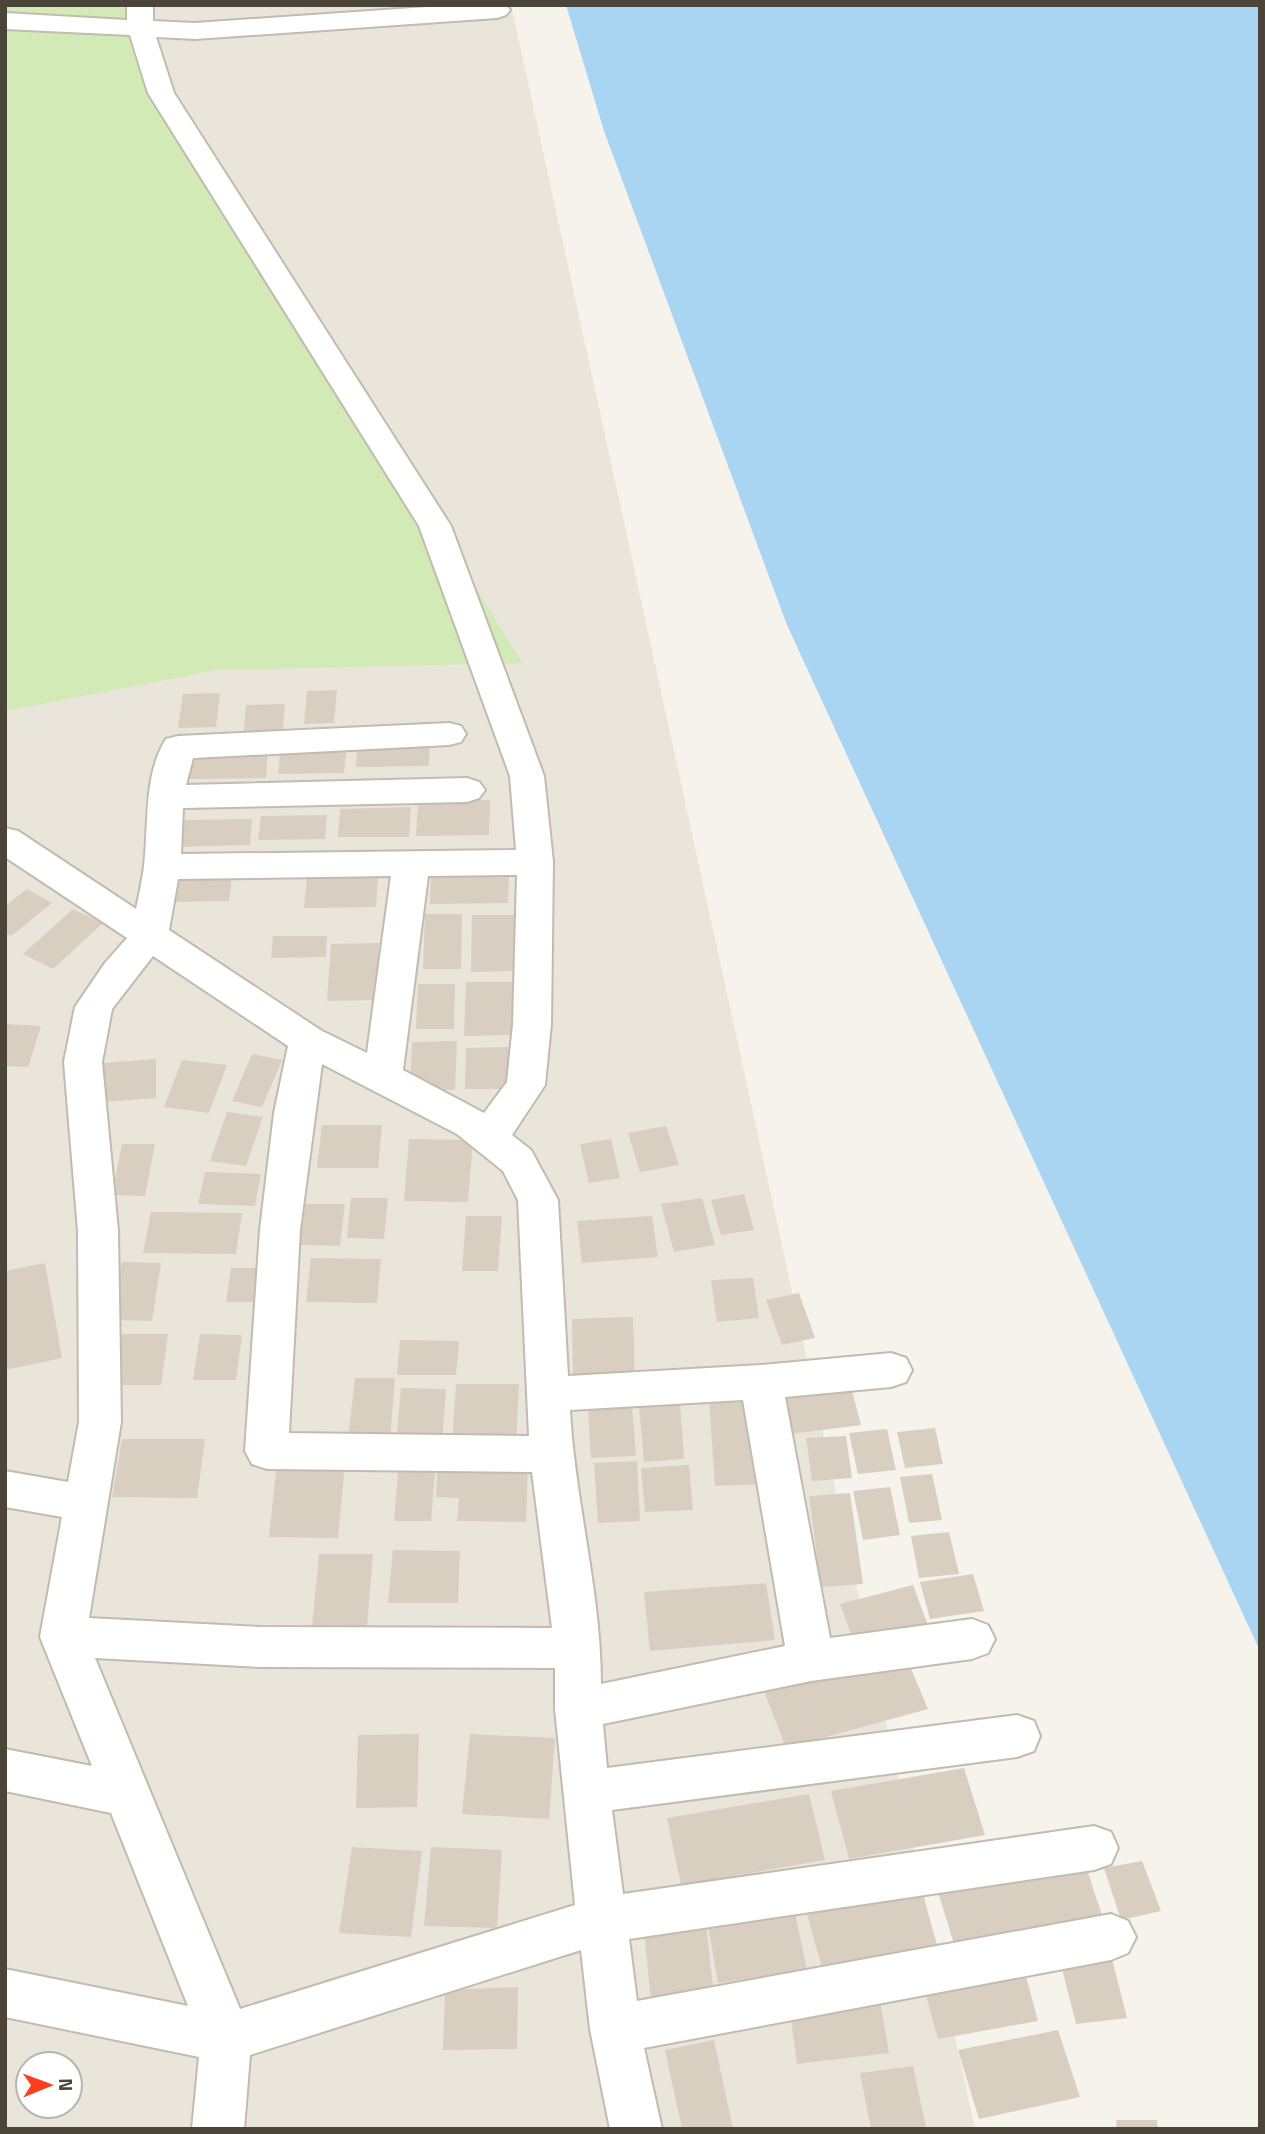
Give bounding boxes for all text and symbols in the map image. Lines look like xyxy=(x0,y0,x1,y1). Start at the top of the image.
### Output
north arrow xyxy=(14,2050,84,2120)
text: N xyxy=(52,2078,81,2092)

